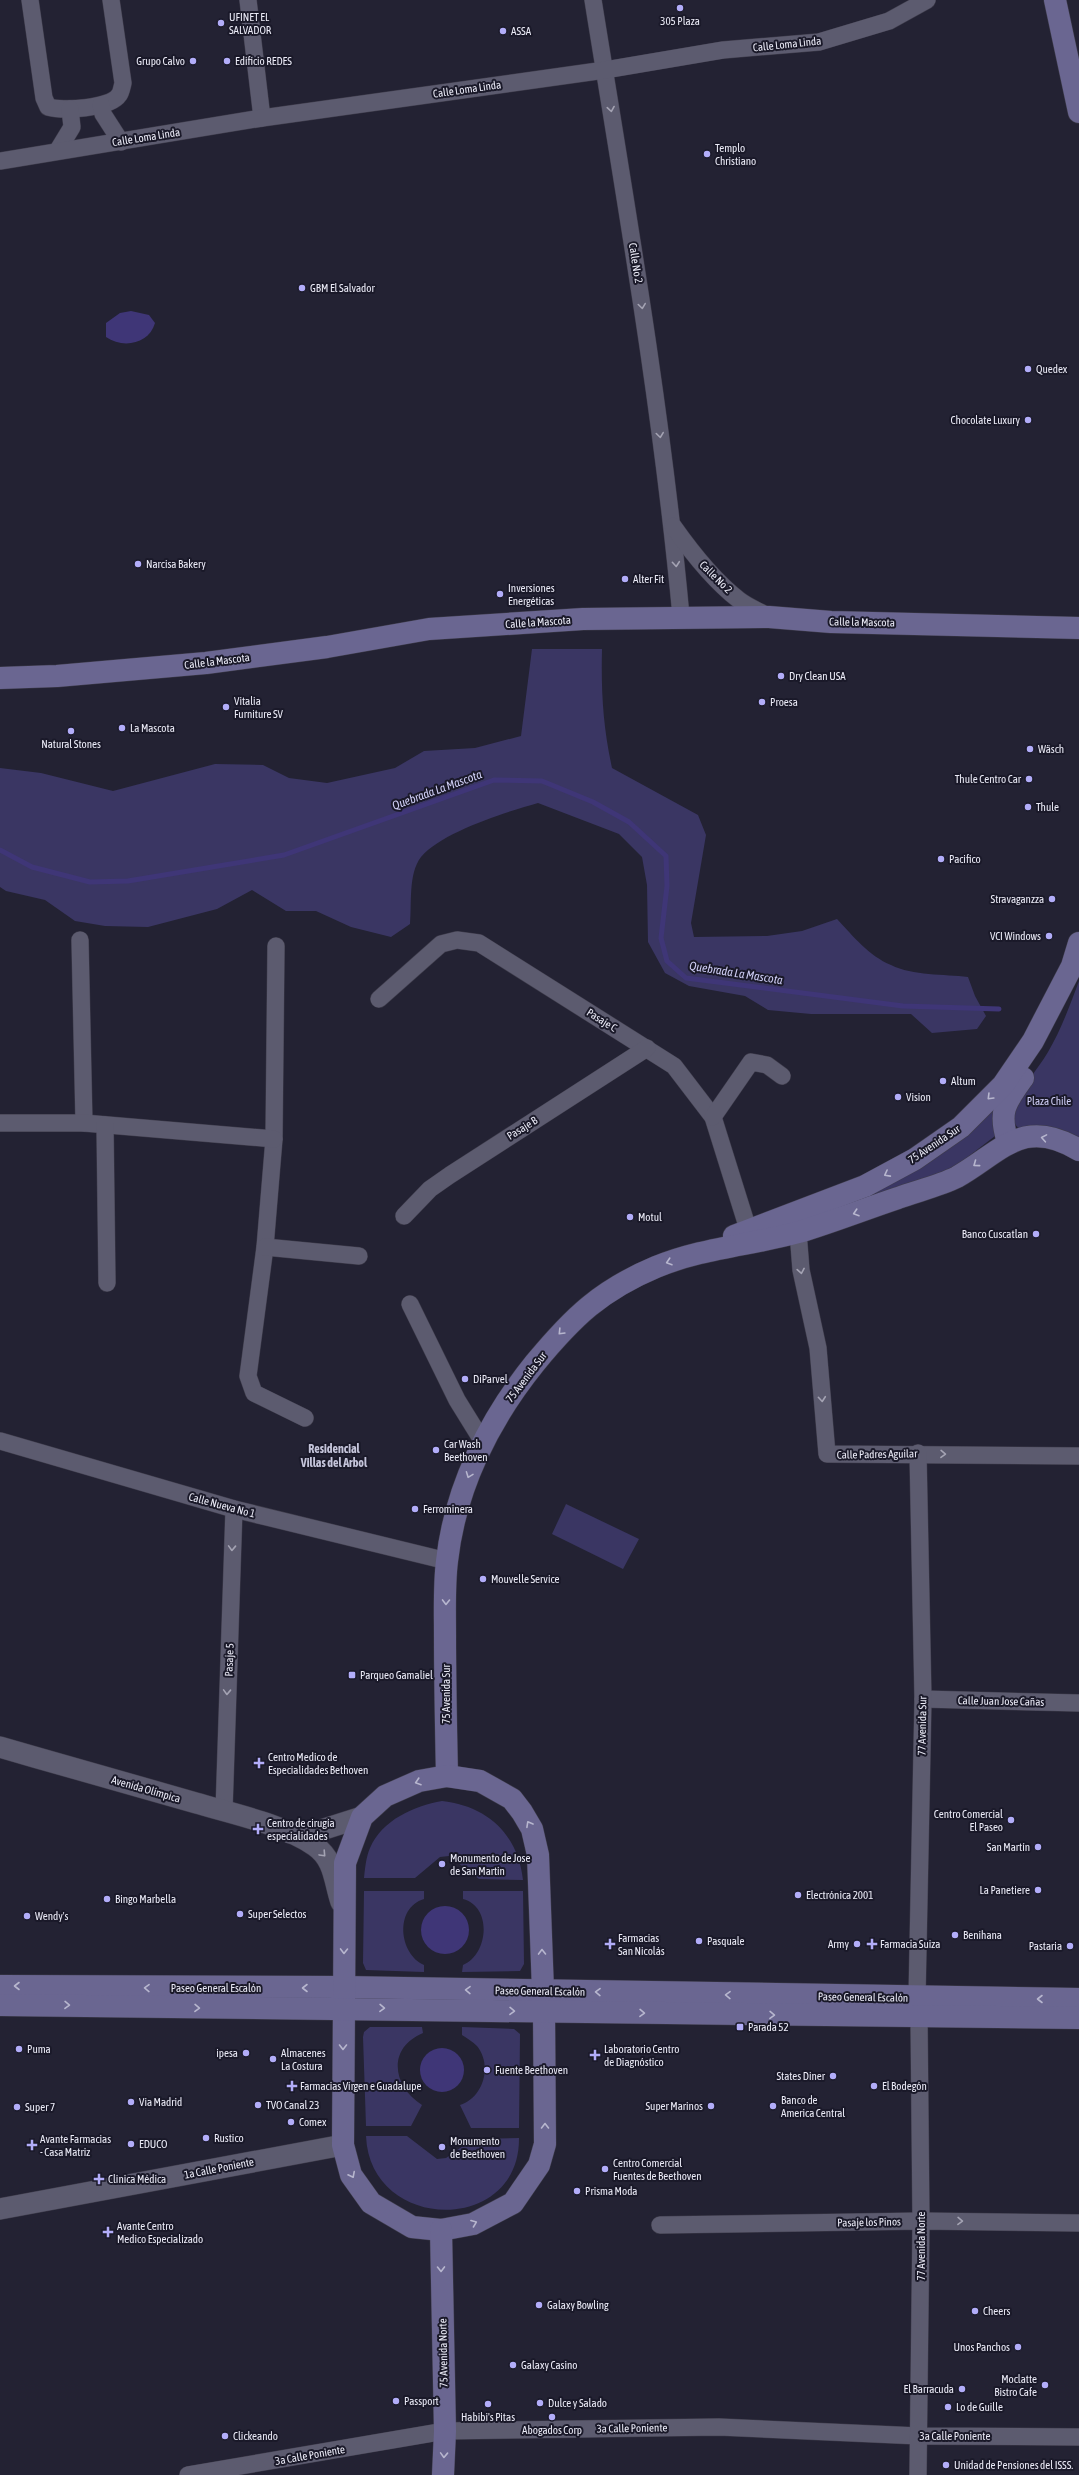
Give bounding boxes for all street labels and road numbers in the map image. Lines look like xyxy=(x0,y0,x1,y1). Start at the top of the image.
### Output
street label: Calle Loma Linda xyxy=(752,34,822,54)
street label: Calle Loma Linda xyxy=(432,78,502,100)
street label: Calle Loma Linda xyxy=(111,126,181,148)
street label: Calle No 2 xyxy=(627,242,645,284)
street label: Calle No 2 xyxy=(697,558,735,596)
street label: Calle la Mascota xyxy=(505,614,571,630)
street label: Calle la Mascota xyxy=(829,615,895,629)
street label: Calle la Mascota xyxy=(184,651,250,671)
street label: Pasaje C xyxy=(585,1006,619,1034)
street label: Pasaje B xyxy=(505,1114,540,1142)
street label: 75 Avenida Sur xyxy=(906,1122,963,1166)
street label: 75 Avenida Sur xyxy=(503,1349,549,1404)
street label: Calle Padres Aguilar xyxy=(837,1447,918,1461)
street label: Calle Nueva No 1 xyxy=(187,1490,257,1520)
street label: Pasaje 5 xyxy=(222,1643,236,1677)
street label: 75 Avenida Sur xyxy=(440,1663,452,1724)
street label: Calle Juan Jose Cañas xyxy=(958,1694,1044,1708)
street label: 77 Avenida Sur xyxy=(915,1695,929,1756)
street label: Avenida Olímpica xyxy=(110,1773,182,1805)
street label: Paseo General Escalón xyxy=(171,1982,261,1994)
street label: Paseo General Escalón xyxy=(495,1984,585,1998)
street label: Paseo General Escalón xyxy=(818,1990,908,2004)
street label: 1a Calle Poniente xyxy=(183,2155,255,2181)
street label: 77 Avenida Norte xyxy=(915,2211,927,2281)
street label: Pasaje los Pinos xyxy=(837,2215,901,2229)
street label: 75 Avenida Norte xyxy=(436,2318,450,2388)
street label: 3a Calle Poniente xyxy=(597,2421,667,2435)
street label: 3a Calle Poniente xyxy=(920,2430,990,2442)
street label: 3a Calle Poniente xyxy=(274,2443,346,2467)

